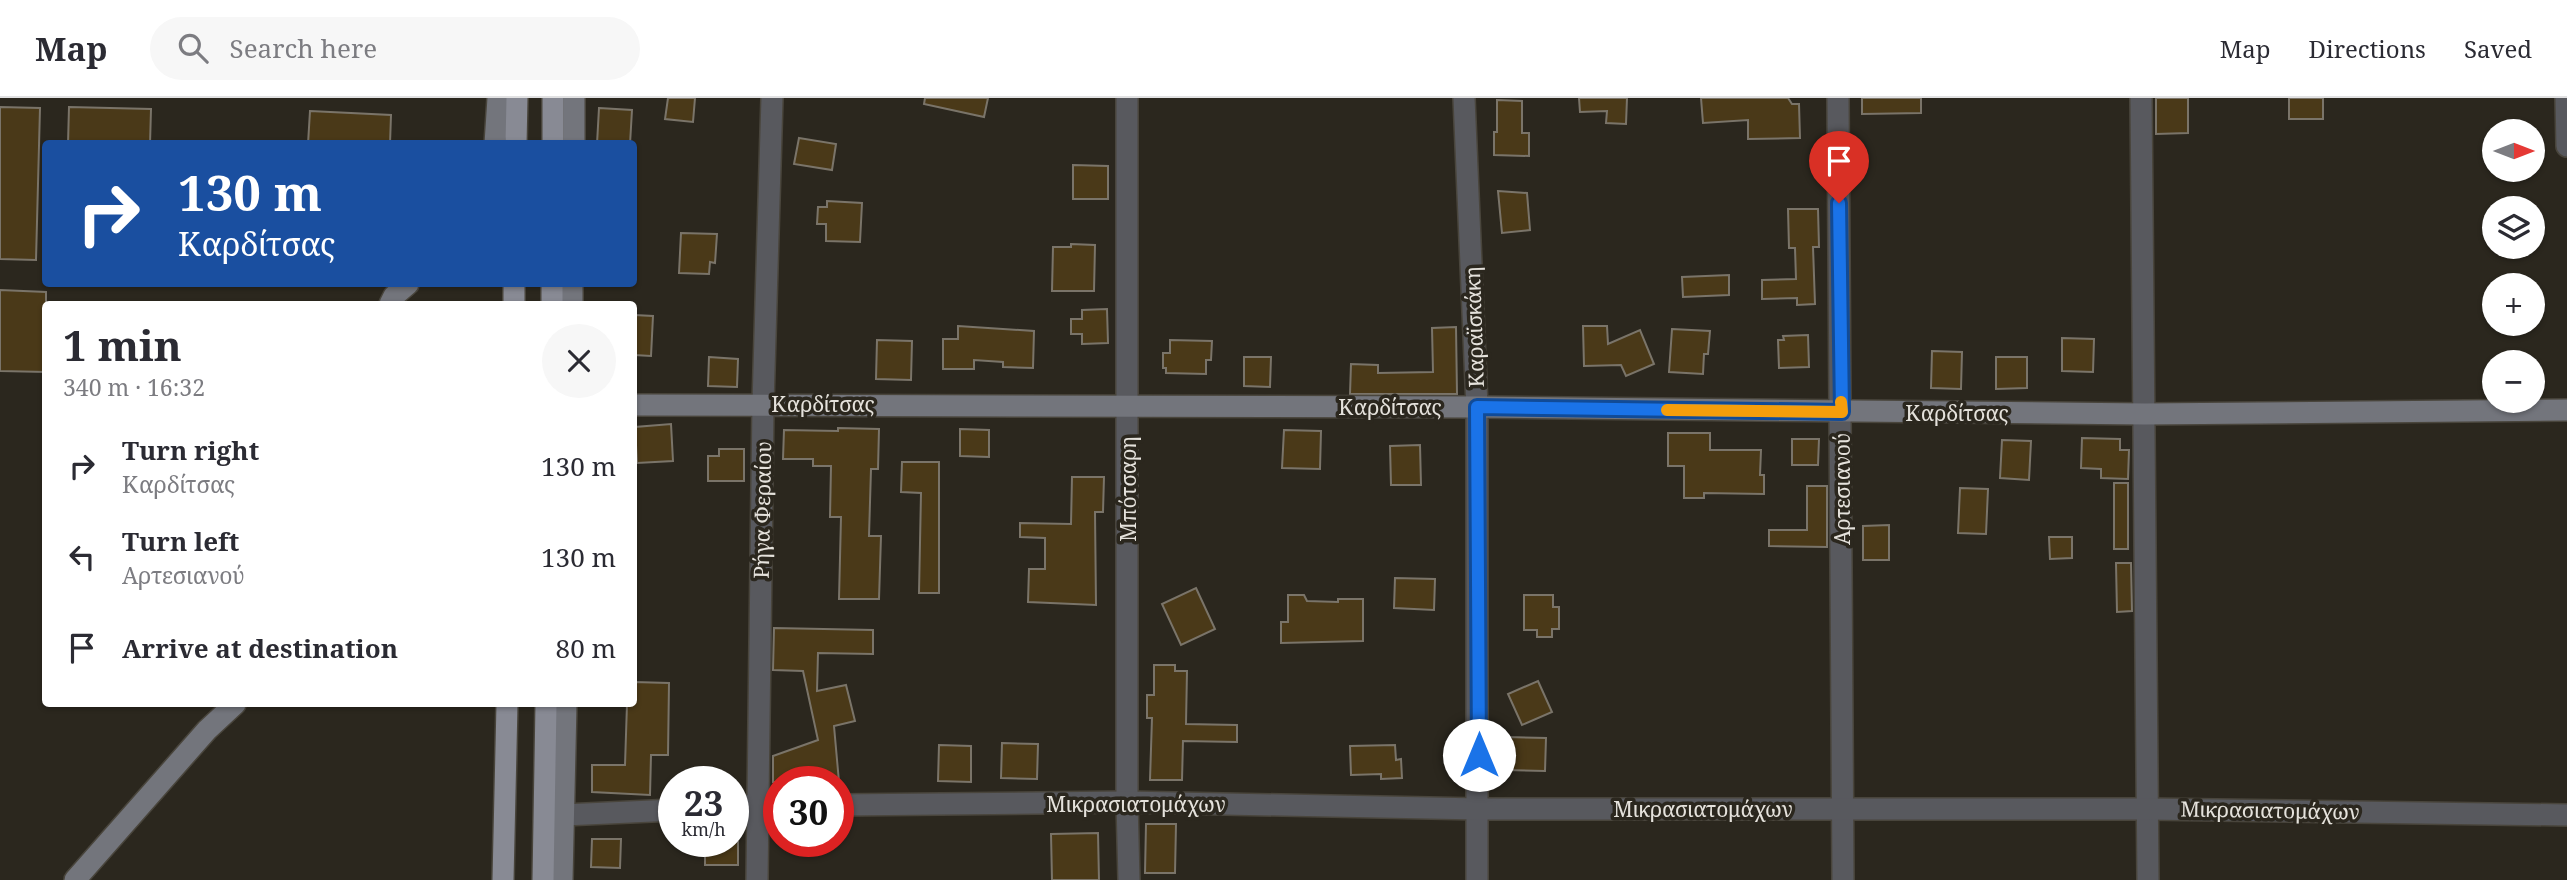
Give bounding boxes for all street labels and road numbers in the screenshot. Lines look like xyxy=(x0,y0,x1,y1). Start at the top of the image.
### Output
street label: Καραϊσκάκη xyxy=(1458,266,1490,388)
street label: Καρδίτσας xyxy=(771,390,875,418)
street label: Καρδίτσας xyxy=(1338,393,1442,421)
street label: Καρδίτσας xyxy=(1905,399,2009,427)
street label: Αρτεσιανού xyxy=(1828,433,1856,545)
street label: Μπότσαρη xyxy=(1114,436,1142,542)
street label: Ρήγα Φεραίου xyxy=(747,441,777,579)
street label: Μικρασιατομάχων xyxy=(1046,790,1226,818)
street label: Μικρασιατομάχων xyxy=(2180,794,2360,826)
street label: Μικρασιατομάχων xyxy=(1613,795,1793,823)

